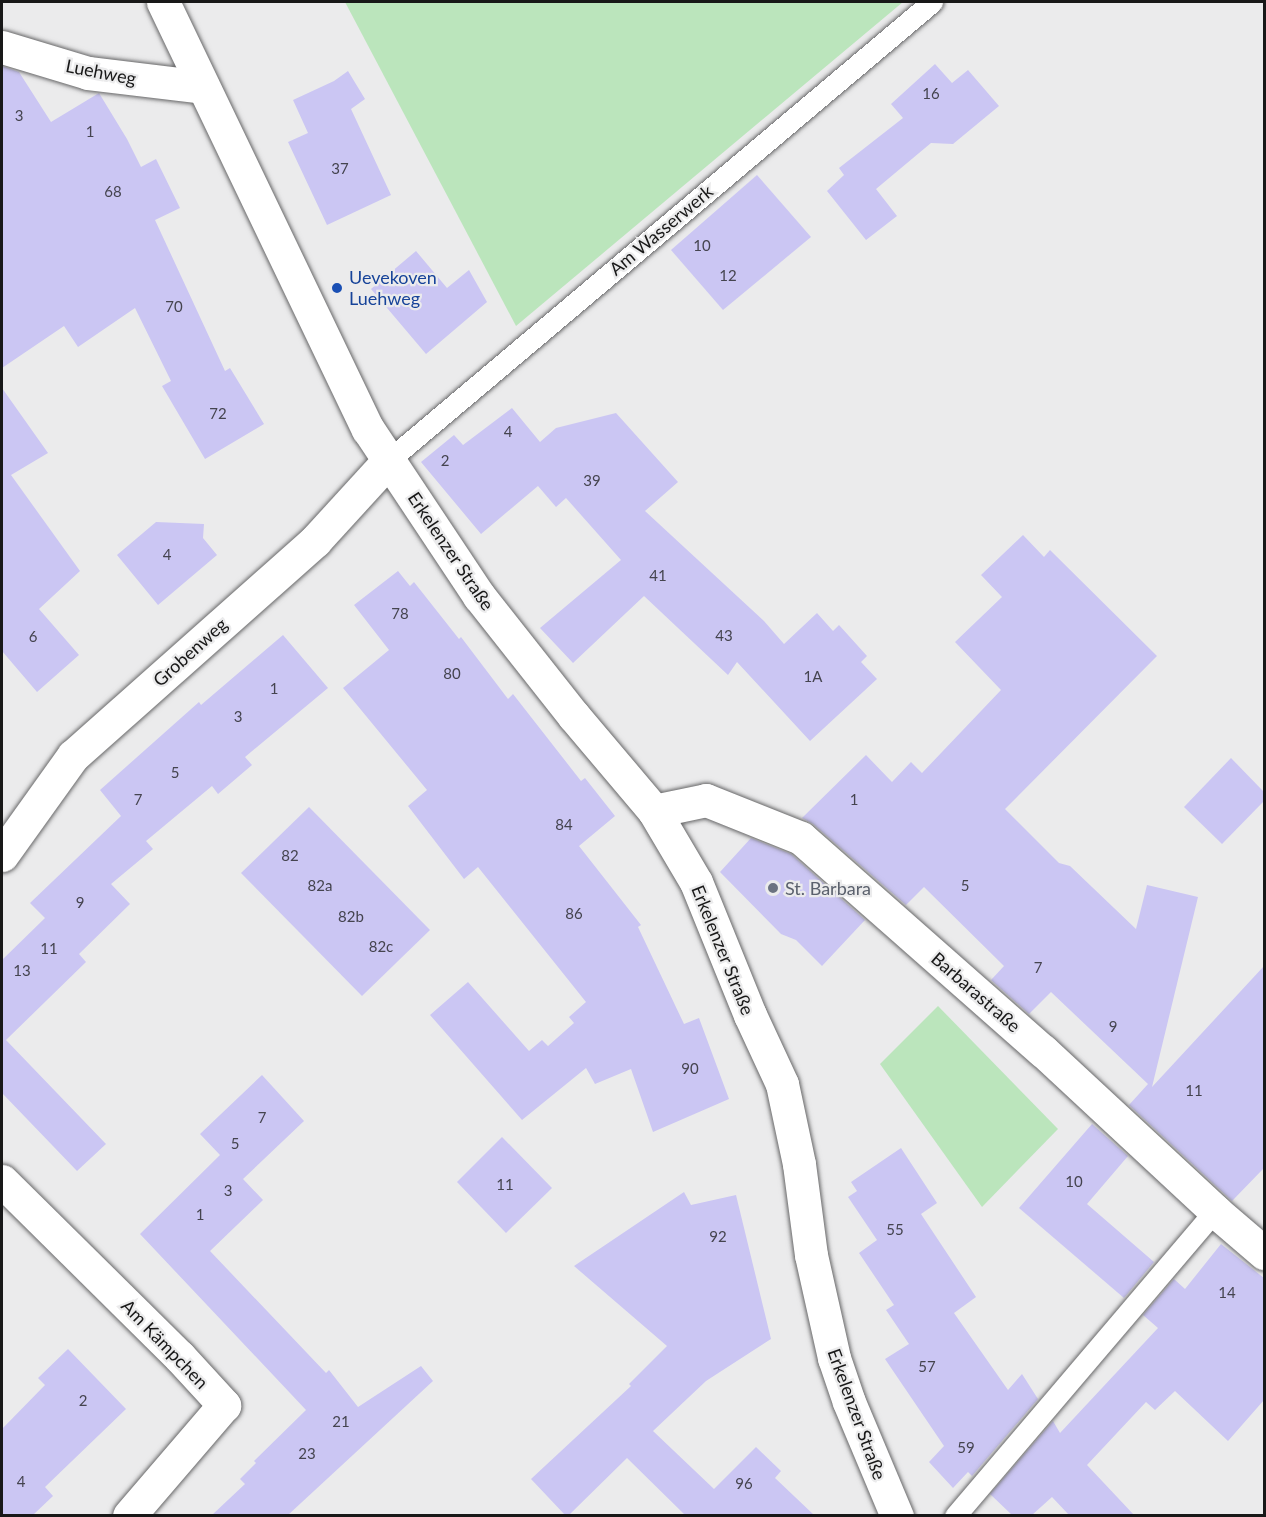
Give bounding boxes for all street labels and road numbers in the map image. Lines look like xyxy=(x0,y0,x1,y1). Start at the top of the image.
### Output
street label: Luehweg xyxy=(64,55,138,89)
street label: Am Wasserwerk xyxy=(605,180,717,280)
street label: Erkelenzer Straße xyxy=(403,488,499,614)
street label: Grobenweg xyxy=(149,613,231,691)
street label: Erkelenzer Straße xyxy=(687,882,759,1018)
street label: Barbarastraße xyxy=(927,947,1025,1037)
street label: Am Kämpchen xyxy=(117,1295,213,1393)
street label: Erkelenzer Straße xyxy=(823,1345,891,1483)

